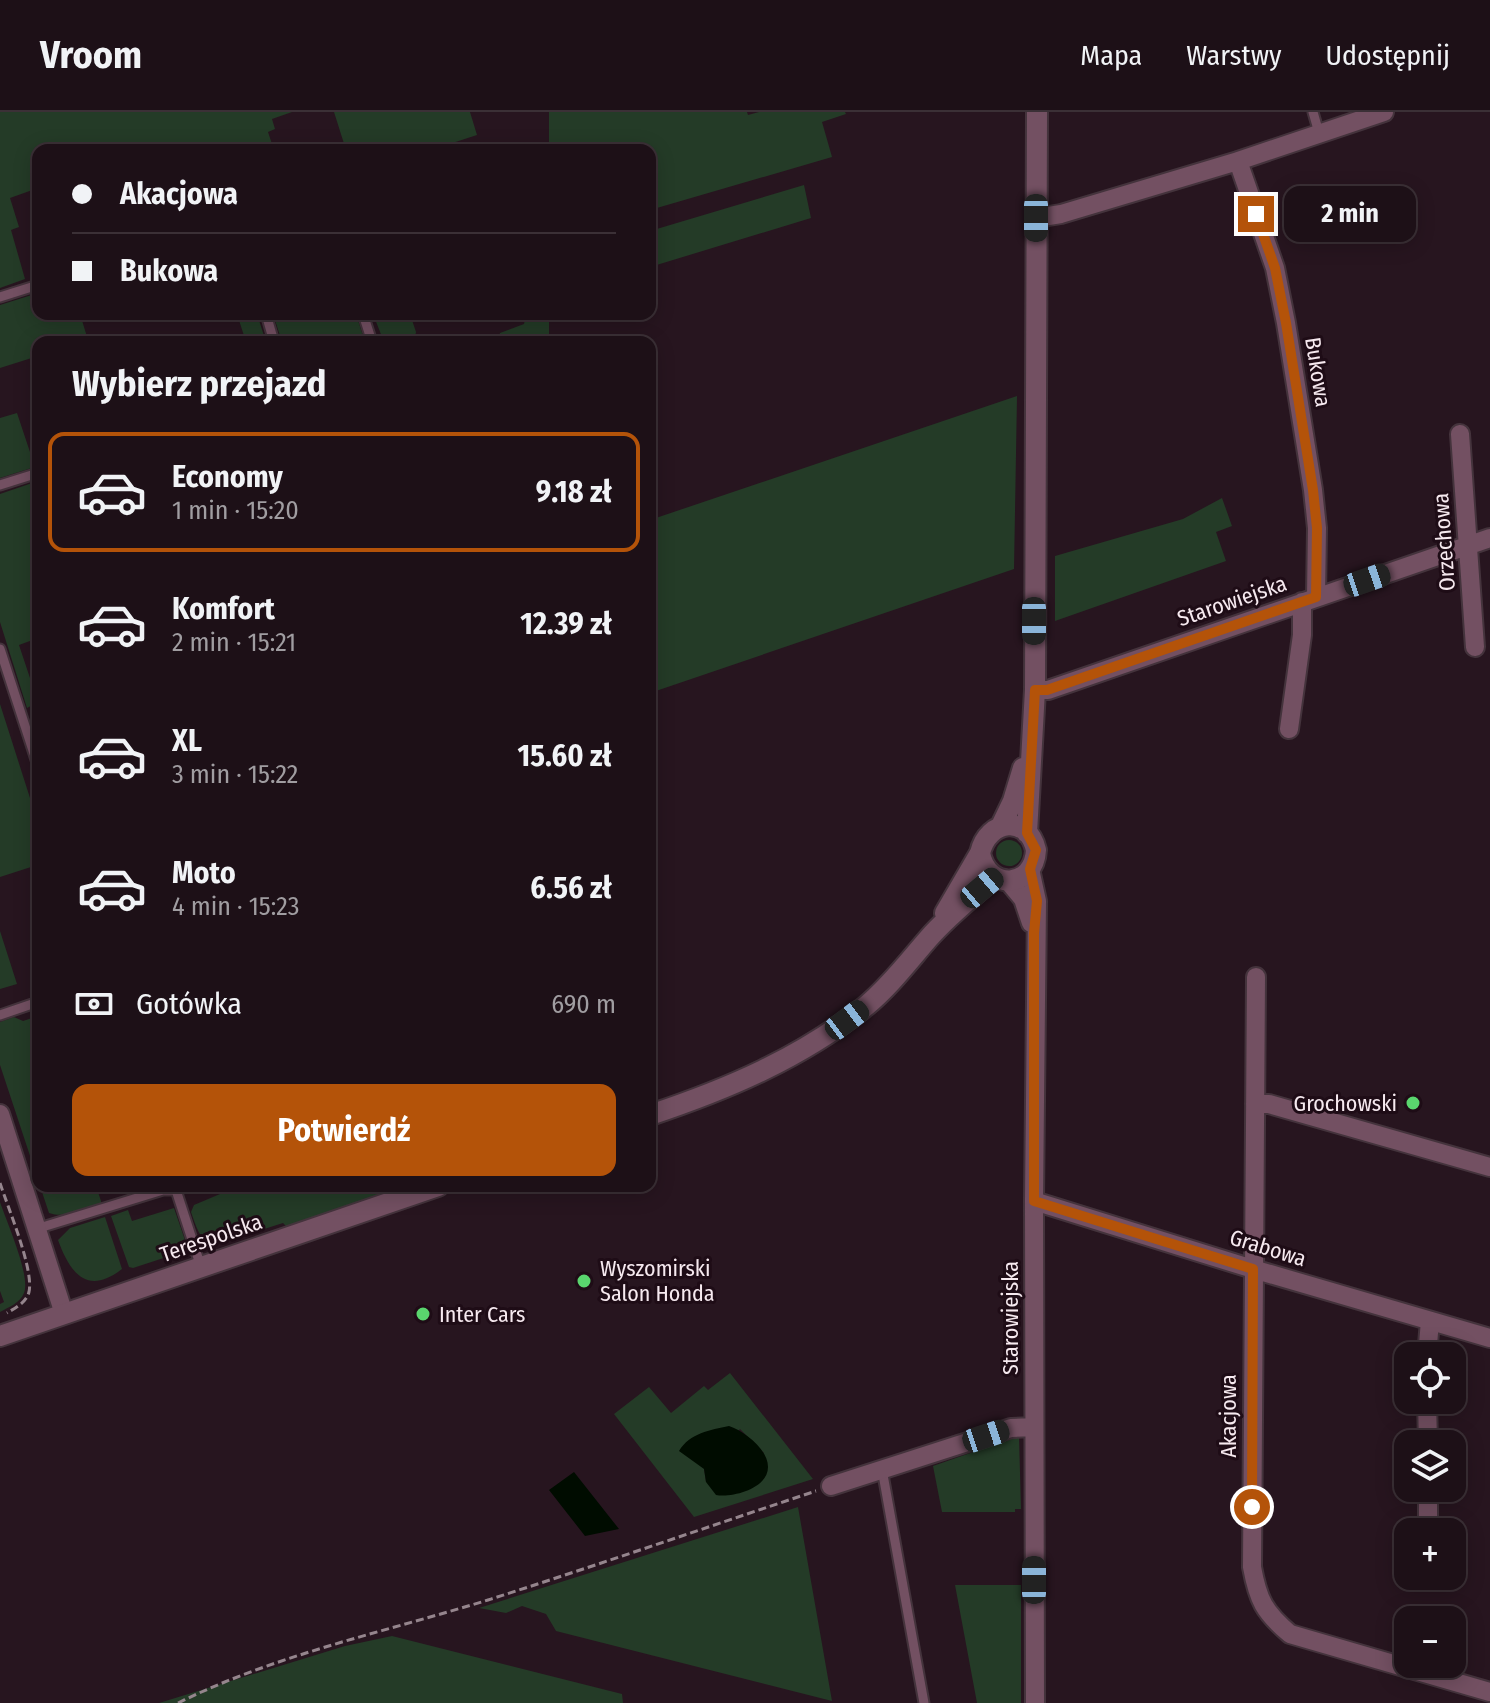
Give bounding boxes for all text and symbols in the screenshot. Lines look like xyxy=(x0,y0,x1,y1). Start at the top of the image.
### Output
text: Vroom xyxy=(40,32,142,78)
text: Mapa xyxy=(1080,39,1142,72)
text: Warstwy xyxy=(1186,39,1282,72)
text: Udostępnij xyxy=(1326,39,1450,72)
text: Akacjowa xyxy=(120,176,238,212)
callout: 2 min xyxy=(1284,186,1416,242)
car xyxy=(1024,194,1048,242)
route end xyxy=(1238,196,1274,232)
text: 2 min xyxy=(1321,198,1379,229)
text: Bukowa xyxy=(120,253,218,289)
street label: Bukowa xyxy=(1299,335,1337,409)
text: Wybierz przejazd xyxy=(72,362,326,406)
icon: car xyxy=(76,456,148,528)
text: Economy xyxy=(172,459,283,495)
text: 9.18 zł xyxy=(536,474,612,510)
street label: Orzechowa xyxy=(1427,492,1461,592)
text: 1 min · 15:20 xyxy=(172,495,299,526)
car xyxy=(1340,561,1394,599)
street label: Starowiejska xyxy=(1174,570,1290,632)
icon: car xyxy=(76,588,148,660)
text: Komfort xyxy=(172,591,275,627)
car xyxy=(1022,597,1046,645)
text: 12.39 zł xyxy=(520,606,612,642)
text: 2 min · 15:21 xyxy=(172,627,296,658)
icon: car xyxy=(76,720,148,792)
text: XL xyxy=(172,723,202,759)
text: 15.60 zł xyxy=(518,738,612,774)
text: 3 min · 15:22 xyxy=(172,759,298,790)
icon: car xyxy=(76,852,148,924)
text: Moto xyxy=(172,855,236,891)
car xyxy=(956,863,1008,913)
text: 6.56 zł xyxy=(530,870,612,906)
text: 4 min · 15:23 xyxy=(172,891,299,922)
icon: cash xyxy=(72,982,116,1026)
text: Gotówka xyxy=(136,986,242,1022)
text: 690 m xyxy=(551,989,616,1020)
car xyxy=(821,996,873,1044)
button: Potwierdź xyxy=(72,1084,616,1176)
place label: Grochowski xyxy=(1294,1090,1397,1117)
marker: Grochowski xyxy=(1404,1094,1422,1112)
street label: Terespolska xyxy=(156,1208,266,1268)
street label: Grabowa xyxy=(1226,1224,1310,1272)
place label: Wyszomirski Salon Honda xyxy=(600,1255,715,1307)
street label: Starowiejska xyxy=(997,1261,1024,1375)
marker: Wyszomirski Salon Honda xyxy=(575,1272,593,1290)
place label: Inter Cars xyxy=(439,1301,525,1328)
marker: Inter Cars xyxy=(414,1305,432,1323)
map controls xyxy=(1394,1342,1466,1678)
button: locate xyxy=(1394,1342,1466,1414)
street label: Akacjowa xyxy=(1215,1374,1242,1458)
car xyxy=(959,1417,1013,1455)
button: layers xyxy=(1394,1430,1466,1502)
route start xyxy=(1234,1489,1270,1525)
button: + xyxy=(1394,1518,1466,1590)
car xyxy=(1022,1556,1046,1604)
button: − xyxy=(1394,1606,1466,1678)

